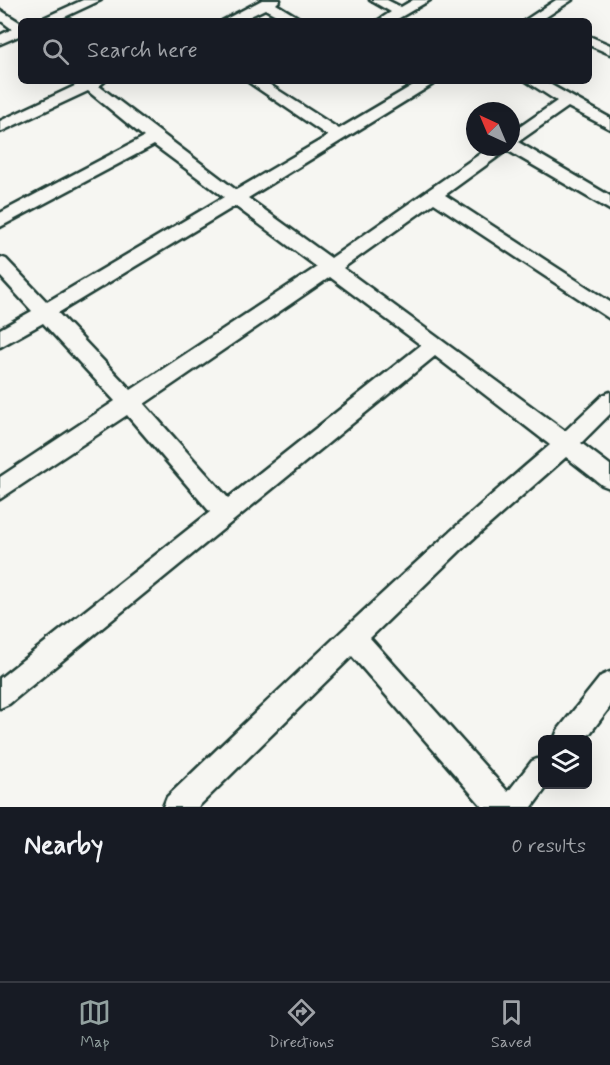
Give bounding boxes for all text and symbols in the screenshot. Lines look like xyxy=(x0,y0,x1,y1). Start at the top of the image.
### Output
search box xyxy=(18,18,592,84)
icon: search xyxy=(39,35,72,68)
text: Search here xyxy=(87,37,198,65)
north arrow xyxy=(466,102,520,156)
map controls xyxy=(538,735,592,789)
button: layers xyxy=(538,735,592,789)
text: Nearby xyxy=(24,829,103,863)
text: 0 results xyxy=(512,833,586,860)
tab: Map xyxy=(78,996,111,1053)
tab: Directions xyxy=(268,996,334,1053)
tab: Saved xyxy=(491,996,532,1053)

